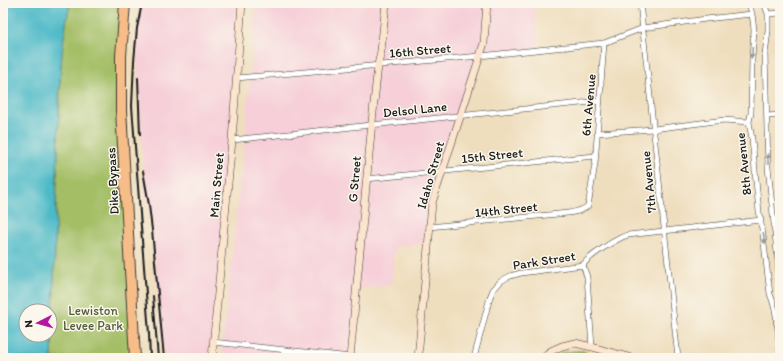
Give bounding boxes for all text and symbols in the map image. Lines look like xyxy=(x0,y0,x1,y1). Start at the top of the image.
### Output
street label: 16th Street xyxy=(389,40,452,61)
one-way arrow xyxy=(749,47,756,59)
street label: 6th Avenue xyxy=(578,73,599,137)
street label: Delsol Lane xyxy=(382,99,448,120)
street label: 8th Avenue xyxy=(733,132,754,196)
street label: Idaho Street xyxy=(414,139,447,211)
street label: 15th Street xyxy=(460,145,524,166)
street label: Dike Bypass xyxy=(103,147,122,215)
street label: 7th Avenue xyxy=(638,150,659,214)
street label: Main Street xyxy=(206,152,227,218)
one-way arrow xyxy=(765,152,771,165)
street label: G Street xyxy=(345,155,364,203)
street label: 14th Street xyxy=(474,199,538,220)
one-way arrow xyxy=(761,232,767,244)
street label: Park Street xyxy=(512,248,577,273)
north arrow xyxy=(18,303,58,343)
park label: Lewiston Levee Park xyxy=(63,303,123,333)
text: N xyxy=(22,320,35,328)

